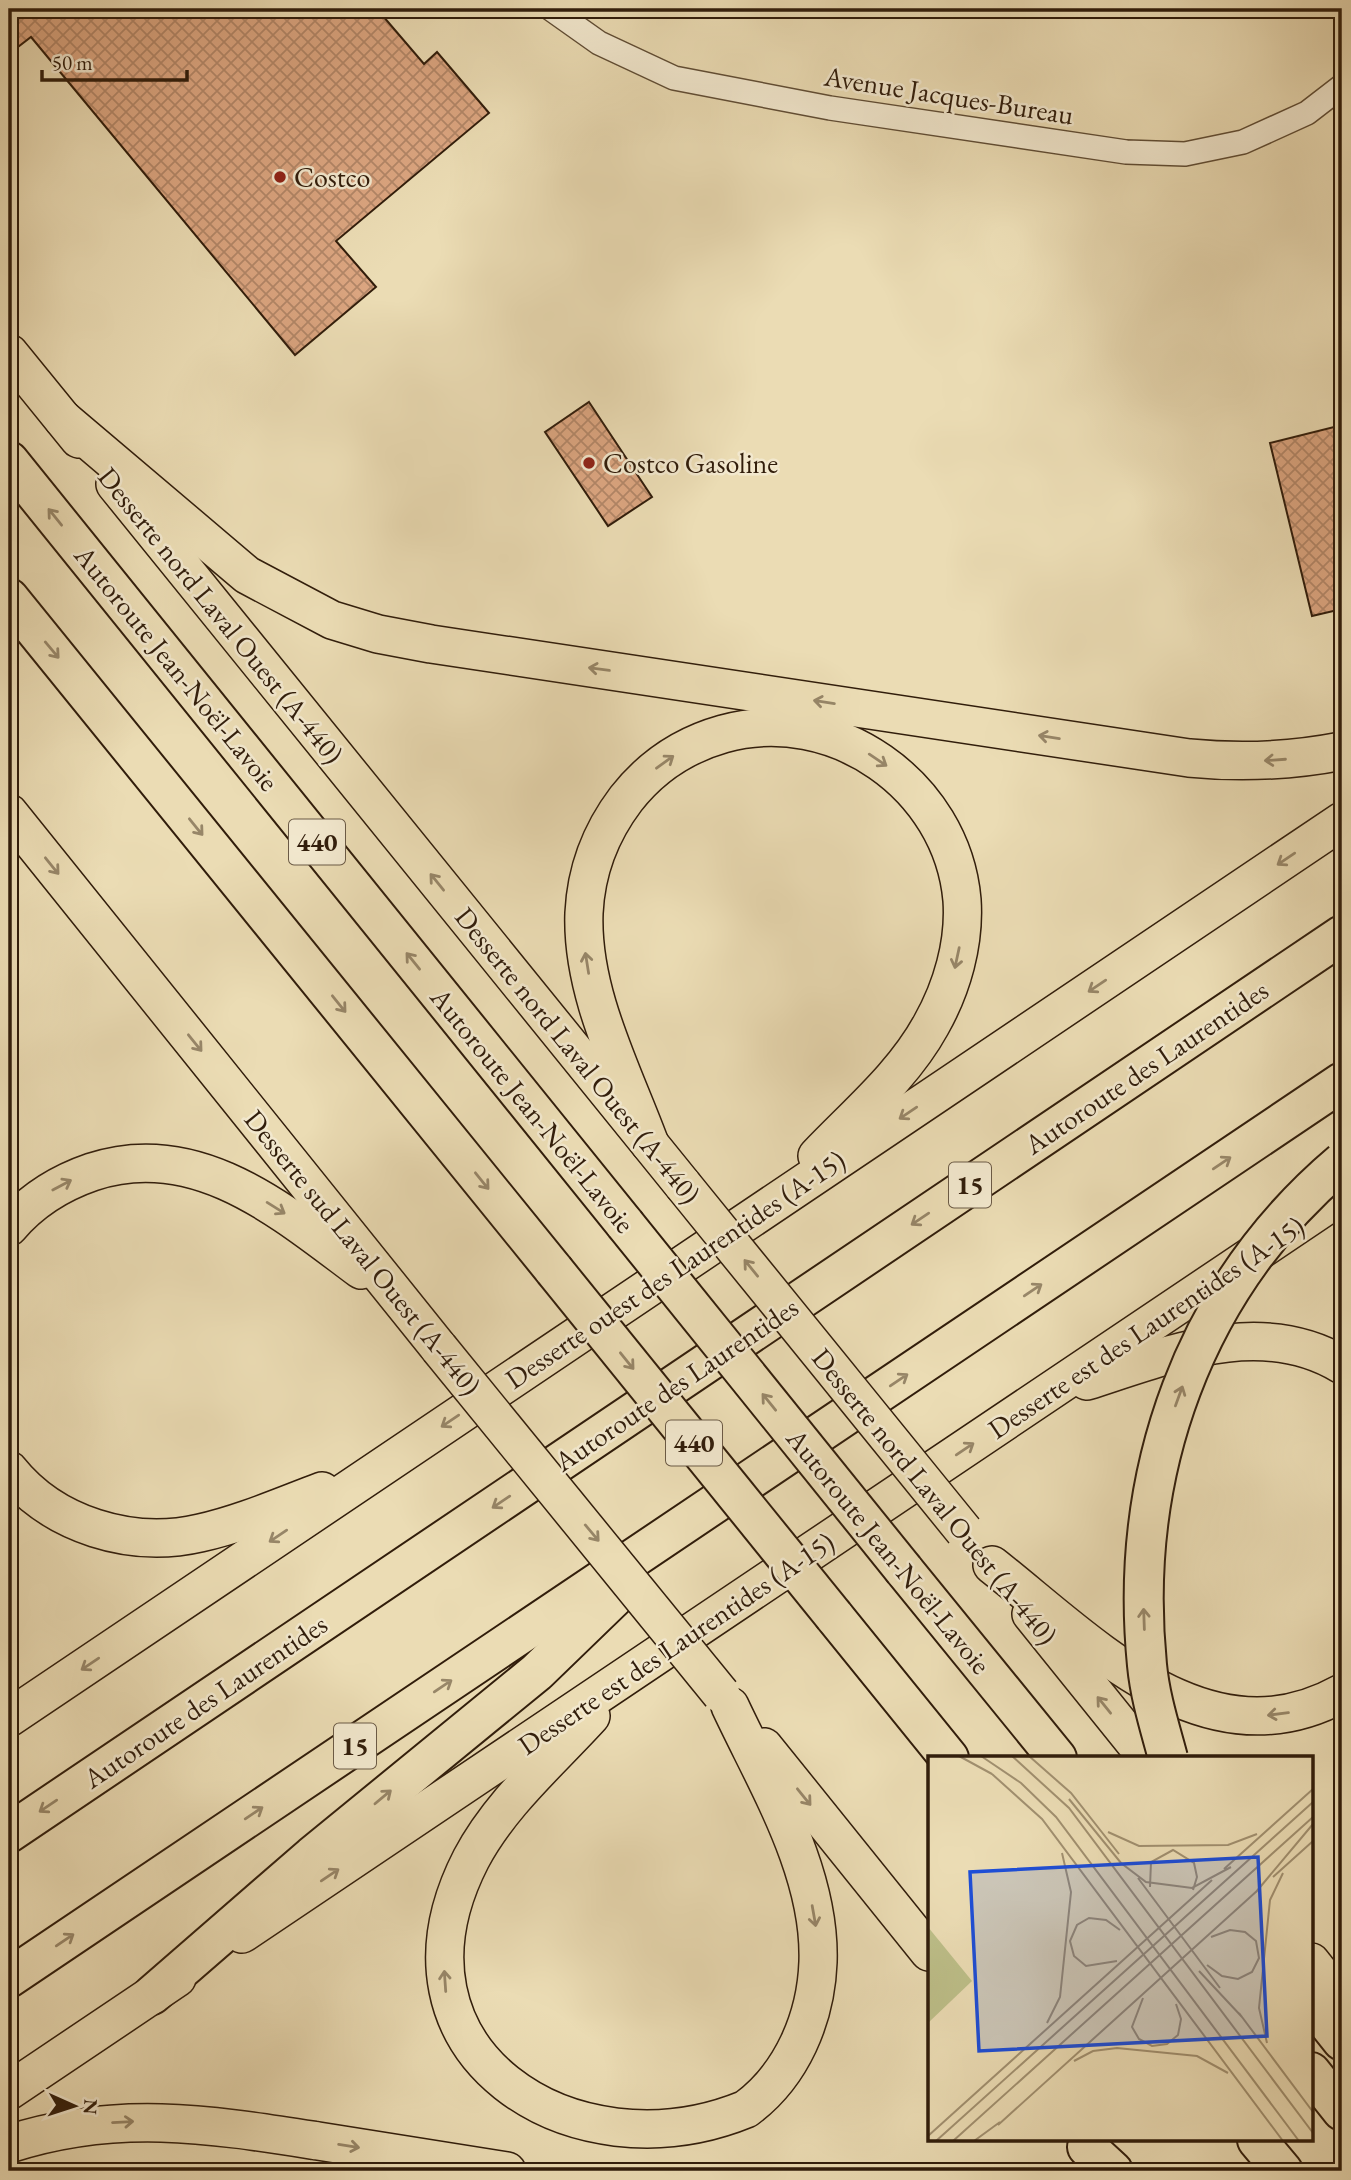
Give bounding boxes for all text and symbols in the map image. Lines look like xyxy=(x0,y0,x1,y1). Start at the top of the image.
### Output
scale bar xyxy=(42,38,187,82)
text: 50 m xyxy=(52,49,93,76)
street label: Avenue Jacques-Bureau xyxy=(821,57,1076,133)
place label: Costco xyxy=(294,159,370,195)
marker: Costco xyxy=(272,169,288,185)
place label: Costco Gasoline xyxy=(603,445,778,481)
marker: Costco Gasoline xyxy=(581,455,597,471)
street label: Desserte nord Laval Ouest (A-440) xyxy=(90,459,352,771)
one-way arrow xyxy=(47,509,62,527)
street label: Autoroute Jean-Noël-Lavoie xyxy=(66,537,287,798)
one-way arrow xyxy=(44,641,60,659)
one-way arrow xyxy=(588,662,611,675)
one-way arrow xyxy=(813,696,836,709)
one-way arrow xyxy=(1038,730,1061,743)
one-way arrow xyxy=(868,753,887,768)
one-way arrow xyxy=(1264,754,1287,767)
one-way arrow xyxy=(655,755,674,769)
one-way arrow xyxy=(188,817,204,835)
road number: 440 xyxy=(289,820,345,864)
one-way arrow xyxy=(1276,852,1296,866)
one-way arrow xyxy=(44,857,60,875)
one-way arrow xyxy=(430,873,445,891)
street label: Desserte nord Laval Ouest (A-440) xyxy=(447,899,709,1211)
one-way arrow xyxy=(949,946,963,969)
one-way arrow xyxy=(580,952,593,975)
one-way arrow xyxy=(405,953,421,971)
street label: Autoroute des Laurentides xyxy=(1016,972,1275,1163)
street label: Autoroute Jean-Noël-Lavoie xyxy=(422,979,643,1240)
one-way arrow xyxy=(1087,979,1107,993)
one-way arrow xyxy=(331,994,347,1012)
one-way arrow xyxy=(187,1033,202,1052)
street label: Desserte sud Laval Ouest (A-440) xyxy=(237,1102,489,1402)
one-way arrow xyxy=(899,1105,918,1120)
street label: Desserte ouest des Laurentides (A-15) xyxy=(498,1141,852,1397)
one-way arrow xyxy=(1211,1156,1231,1170)
road number: 15 xyxy=(949,1162,991,1208)
one-way arrow xyxy=(474,1171,490,1189)
one-way arrow xyxy=(51,1178,72,1192)
one-way arrow xyxy=(265,1201,285,1215)
street label: Desserte est des Laurentides (A-15) xyxy=(981,1207,1311,1447)
one-way arrow xyxy=(911,1212,930,1227)
one-way arrow xyxy=(743,1260,759,1278)
one-way arrow xyxy=(1023,1283,1042,1297)
street label: Autoroute des Laurentides xyxy=(546,1289,805,1480)
street label: Desserte nord Laval Ouest (A-440) xyxy=(804,1340,1066,1652)
one-way arrow xyxy=(620,1352,635,1370)
one-way arrow xyxy=(889,1372,909,1386)
one-way arrow xyxy=(1174,1386,1186,1408)
one-way arrow xyxy=(761,1394,777,1412)
one-way arrow xyxy=(441,1414,460,1428)
road number: 440 xyxy=(666,1420,722,1466)
street label: Autoroute Jean-Noël-Lavoie xyxy=(778,1420,999,1681)
one-way arrow xyxy=(955,1442,974,1456)
one-way arrow xyxy=(492,1495,511,1509)
street label: Desserte est des Laurentides (A-15) xyxy=(511,1523,841,1763)
one-way arrow xyxy=(584,1523,600,1541)
one-way arrow xyxy=(269,1530,289,1544)
street label: Autoroute des Laurentides xyxy=(75,1606,334,1797)
one-way arrow xyxy=(1138,1608,1151,1631)
one-way arrow xyxy=(81,1656,100,1671)
one-way arrow xyxy=(433,1679,452,1693)
one-way arrow xyxy=(1096,1697,1111,1715)
one-way arrow xyxy=(1267,1708,1290,1721)
road number: 15 xyxy=(334,1723,376,1768)
inset map xyxy=(928,1756,1312,2142)
one-way arrow xyxy=(796,1787,812,1805)
one-way arrow xyxy=(374,1789,392,1805)
one-way arrow xyxy=(39,1799,58,1813)
one-way arrow xyxy=(244,1806,264,1820)
one-way arrow xyxy=(320,1868,339,1882)
one-way arrow xyxy=(808,1904,821,1927)
one-way arrow xyxy=(55,1932,75,1946)
one-way arrow xyxy=(438,1970,451,1993)
north arrow xyxy=(38,2072,108,2142)
text: N xyxy=(78,2099,103,2116)
one-way arrow xyxy=(112,2115,135,2128)
one-way arrow xyxy=(337,2140,360,2153)

